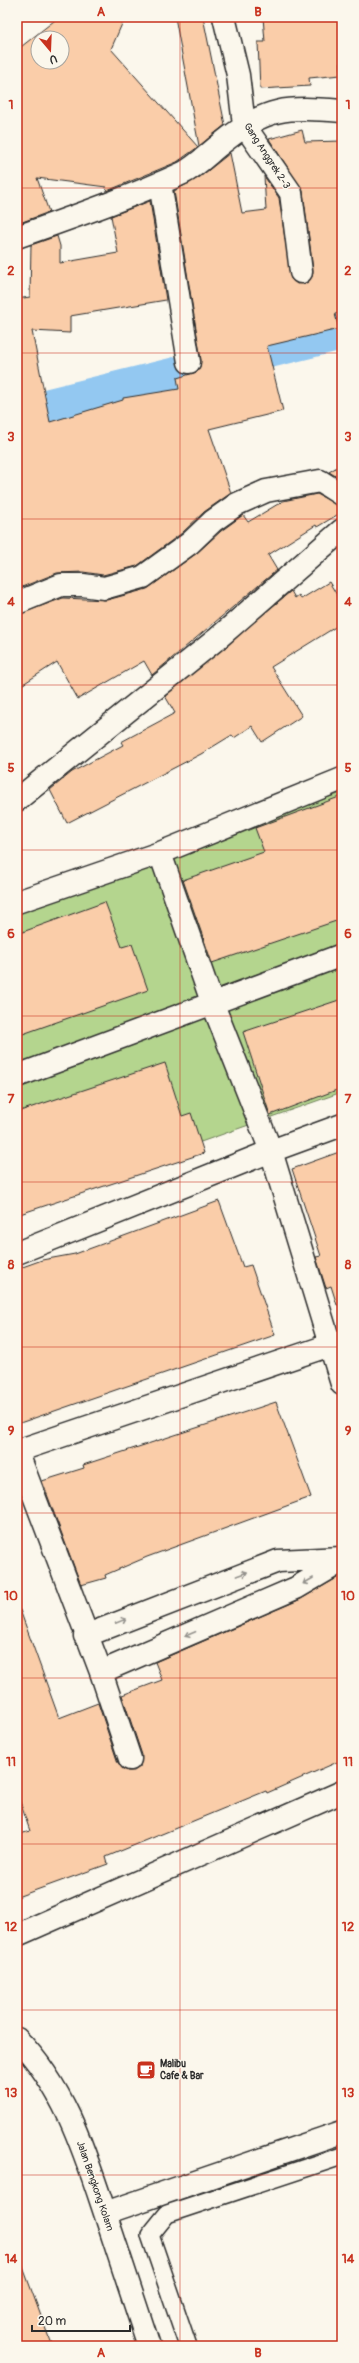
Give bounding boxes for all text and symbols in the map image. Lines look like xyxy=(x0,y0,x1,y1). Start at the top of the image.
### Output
text: A xyxy=(97,4,106,20)
text: B xyxy=(254,4,262,20)
north arrow xyxy=(30,30,70,70)
text: U xyxy=(48,52,59,66)
text: 1 xyxy=(8,97,14,113)
text: 1 xyxy=(345,97,351,113)
street label: Gang Anggrek 2-3 xyxy=(241,121,293,192)
text: 2 xyxy=(7,263,15,279)
text: 2 xyxy=(344,263,352,279)
text: 3 xyxy=(7,429,15,445)
text: 3 xyxy=(344,429,352,445)
text: 4 xyxy=(7,594,15,610)
text: 4 xyxy=(344,594,352,610)
text: 5 xyxy=(7,760,15,776)
text: 5 xyxy=(344,760,352,776)
text: 6 xyxy=(7,926,15,942)
text: 6 xyxy=(344,926,352,942)
text: 7 xyxy=(8,1091,15,1107)
text: 7 xyxy=(345,1091,352,1107)
text: 8 xyxy=(8,1257,15,1273)
text: 8 xyxy=(345,1257,352,1273)
text: 9 xyxy=(8,1423,15,1439)
text: 9 xyxy=(345,1423,352,1439)
one-way arrow xyxy=(236,1570,249,1577)
one-way arrow xyxy=(302,1578,314,1586)
text: 10 xyxy=(4,1588,18,1604)
text: 10 xyxy=(341,1588,355,1604)
one-way arrow xyxy=(115,1617,127,1625)
one-way arrow xyxy=(184,1631,196,1638)
text: 11 xyxy=(6,1754,16,1770)
text: 11 xyxy=(343,1754,353,1770)
text: 12 xyxy=(5,1919,17,1935)
text: 12 xyxy=(342,1919,354,1935)
place label: Malibu Cafe & Bar xyxy=(160,2058,204,2082)
cafe icon: Malibu Cafe & Bar xyxy=(135,2059,157,2081)
text: 13 xyxy=(5,2085,17,2101)
text: 13 xyxy=(342,2085,354,2101)
street label: Jalan Bengkong Kolam xyxy=(74,2139,116,2233)
text: 14 xyxy=(5,2251,18,2267)
text: 14 xyxy=(342,2251,355,2267)
scale bar xyxy=(32,2307,130,2333)
text: 20 m xyxy=(38,2314,67,2329)
text: A xyxy=(97,2345,106,2361)
text: B xyxy=(254,2345,262,2361)

